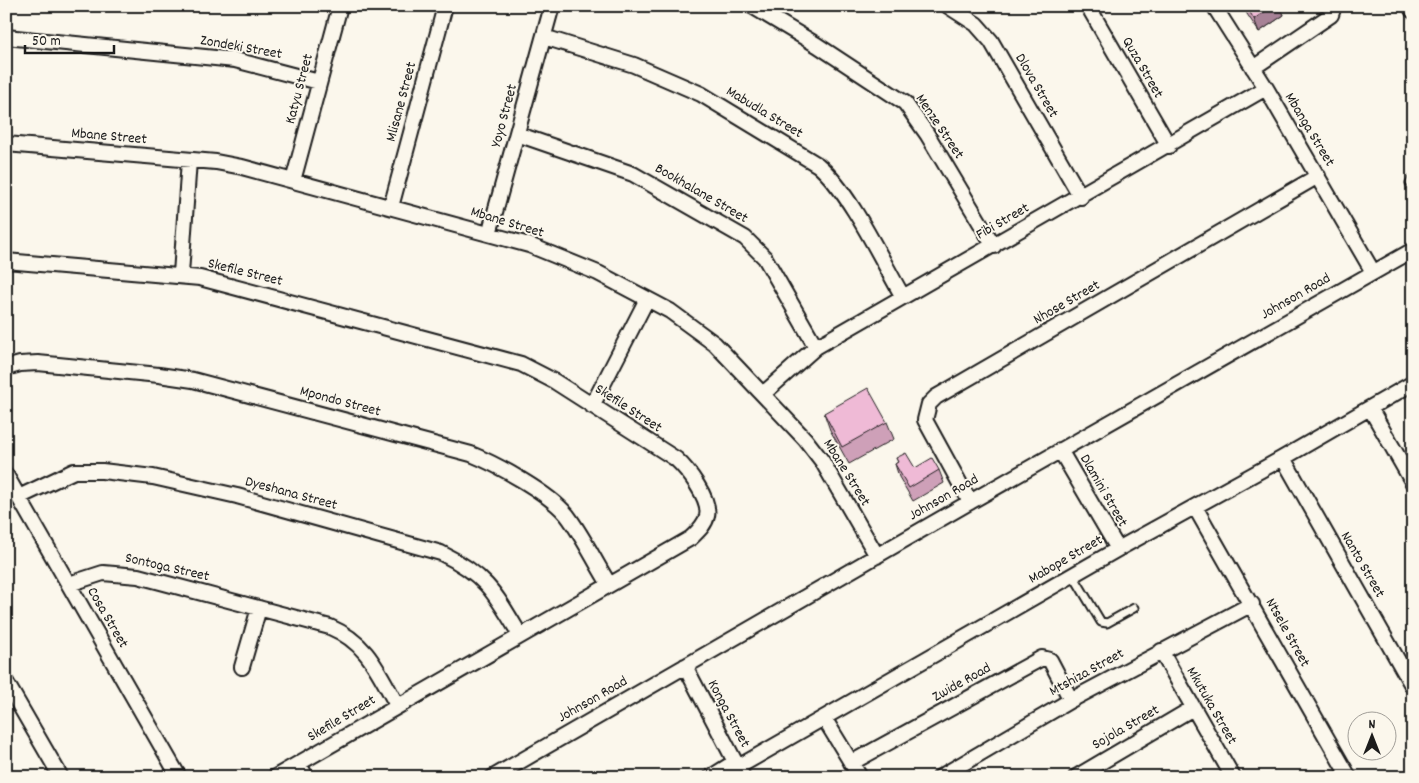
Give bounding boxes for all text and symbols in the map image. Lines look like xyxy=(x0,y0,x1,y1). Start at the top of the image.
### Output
scale bar xyxy=(25,22,114,54)
street label: Zondeki Street xyxy=(198,30,284,66)
text: 50 m xyxy=(32,31,61,53)
street label: Quza Street xyxy=(1116,33,1169,103)
street label: Dlova Street xyxy=(1009,50,1064,123)
street label: Katyu Street xyxy=(280,51,320,127)
street label: Mlisane Street xyxy=(381,59,423,144)
street label: Yoyo Street xyxy=(486,81,524,150)
street label: Mabudla Street xyxy=(721,81,807,145)
street label: Mbanga Street xyxy=(1278,89,1340,172)
street label: Menze Street xyxy=(909,90,969,164)
street label: Mbane Street xyxy=(70,123,148,151)
street label: Bookhalane Street xyxy=(650,158,752,230)
street label: Fibi Street xyxy=(972,198,1034,246)
street label: Mbane Street xyxy=(468,201,547,245)
street label: Skefile Street xyxy=(205,253,285,293)
street label: Johnson Road xyxy=(1257,268,1335,326)
street label: Nhose Street xyxy=(1030,275,1105,331)
street label: Skefile Street xyxy=(590,379,666,439)
street label: Mpondo Street xyxy=(297,381,383,423)
street label: Mbane Street xyxy=(817,435,876,511)
street label: Dlamini Street xyxy=(1073,450,1133,532)
street label: Johnson Road xyxy=(905,469,983,527)
street label: Dyeshana Street xyxy=(243,471,340,517)
street label: Nanto Street xyxy=(1334,528,1390,603)
street label: Mabope Street xyxy=(1025,530,1108,590)
street label: Sontoga Street xyxy=(123,548,212,588)
street label: Cosa Street xyxy=(81,583,134,653)
street label: Ntsele Street xyxy=(1259,594,1315,672)
street label: Mtshiza Street xyxy=(1045,643,1129,703)
street label: Zwide Road xyxy=(929,658,995,708)
street label: Mkutuka Street xyxy=(1180,663,1242,749)
street label: Johnson Road xyxy=(554,671,632,729)
street label: Konga Street xyxy=(701,676,755,752)
street label: Skefile Street xyxy=(304,690,381,748)
street label: Sojola Street xyxy=(1088,700,1164,756)
north arrow xyxy=(1346,710,1396,760)
text: N xyxy=(1369,715,1376,735)

